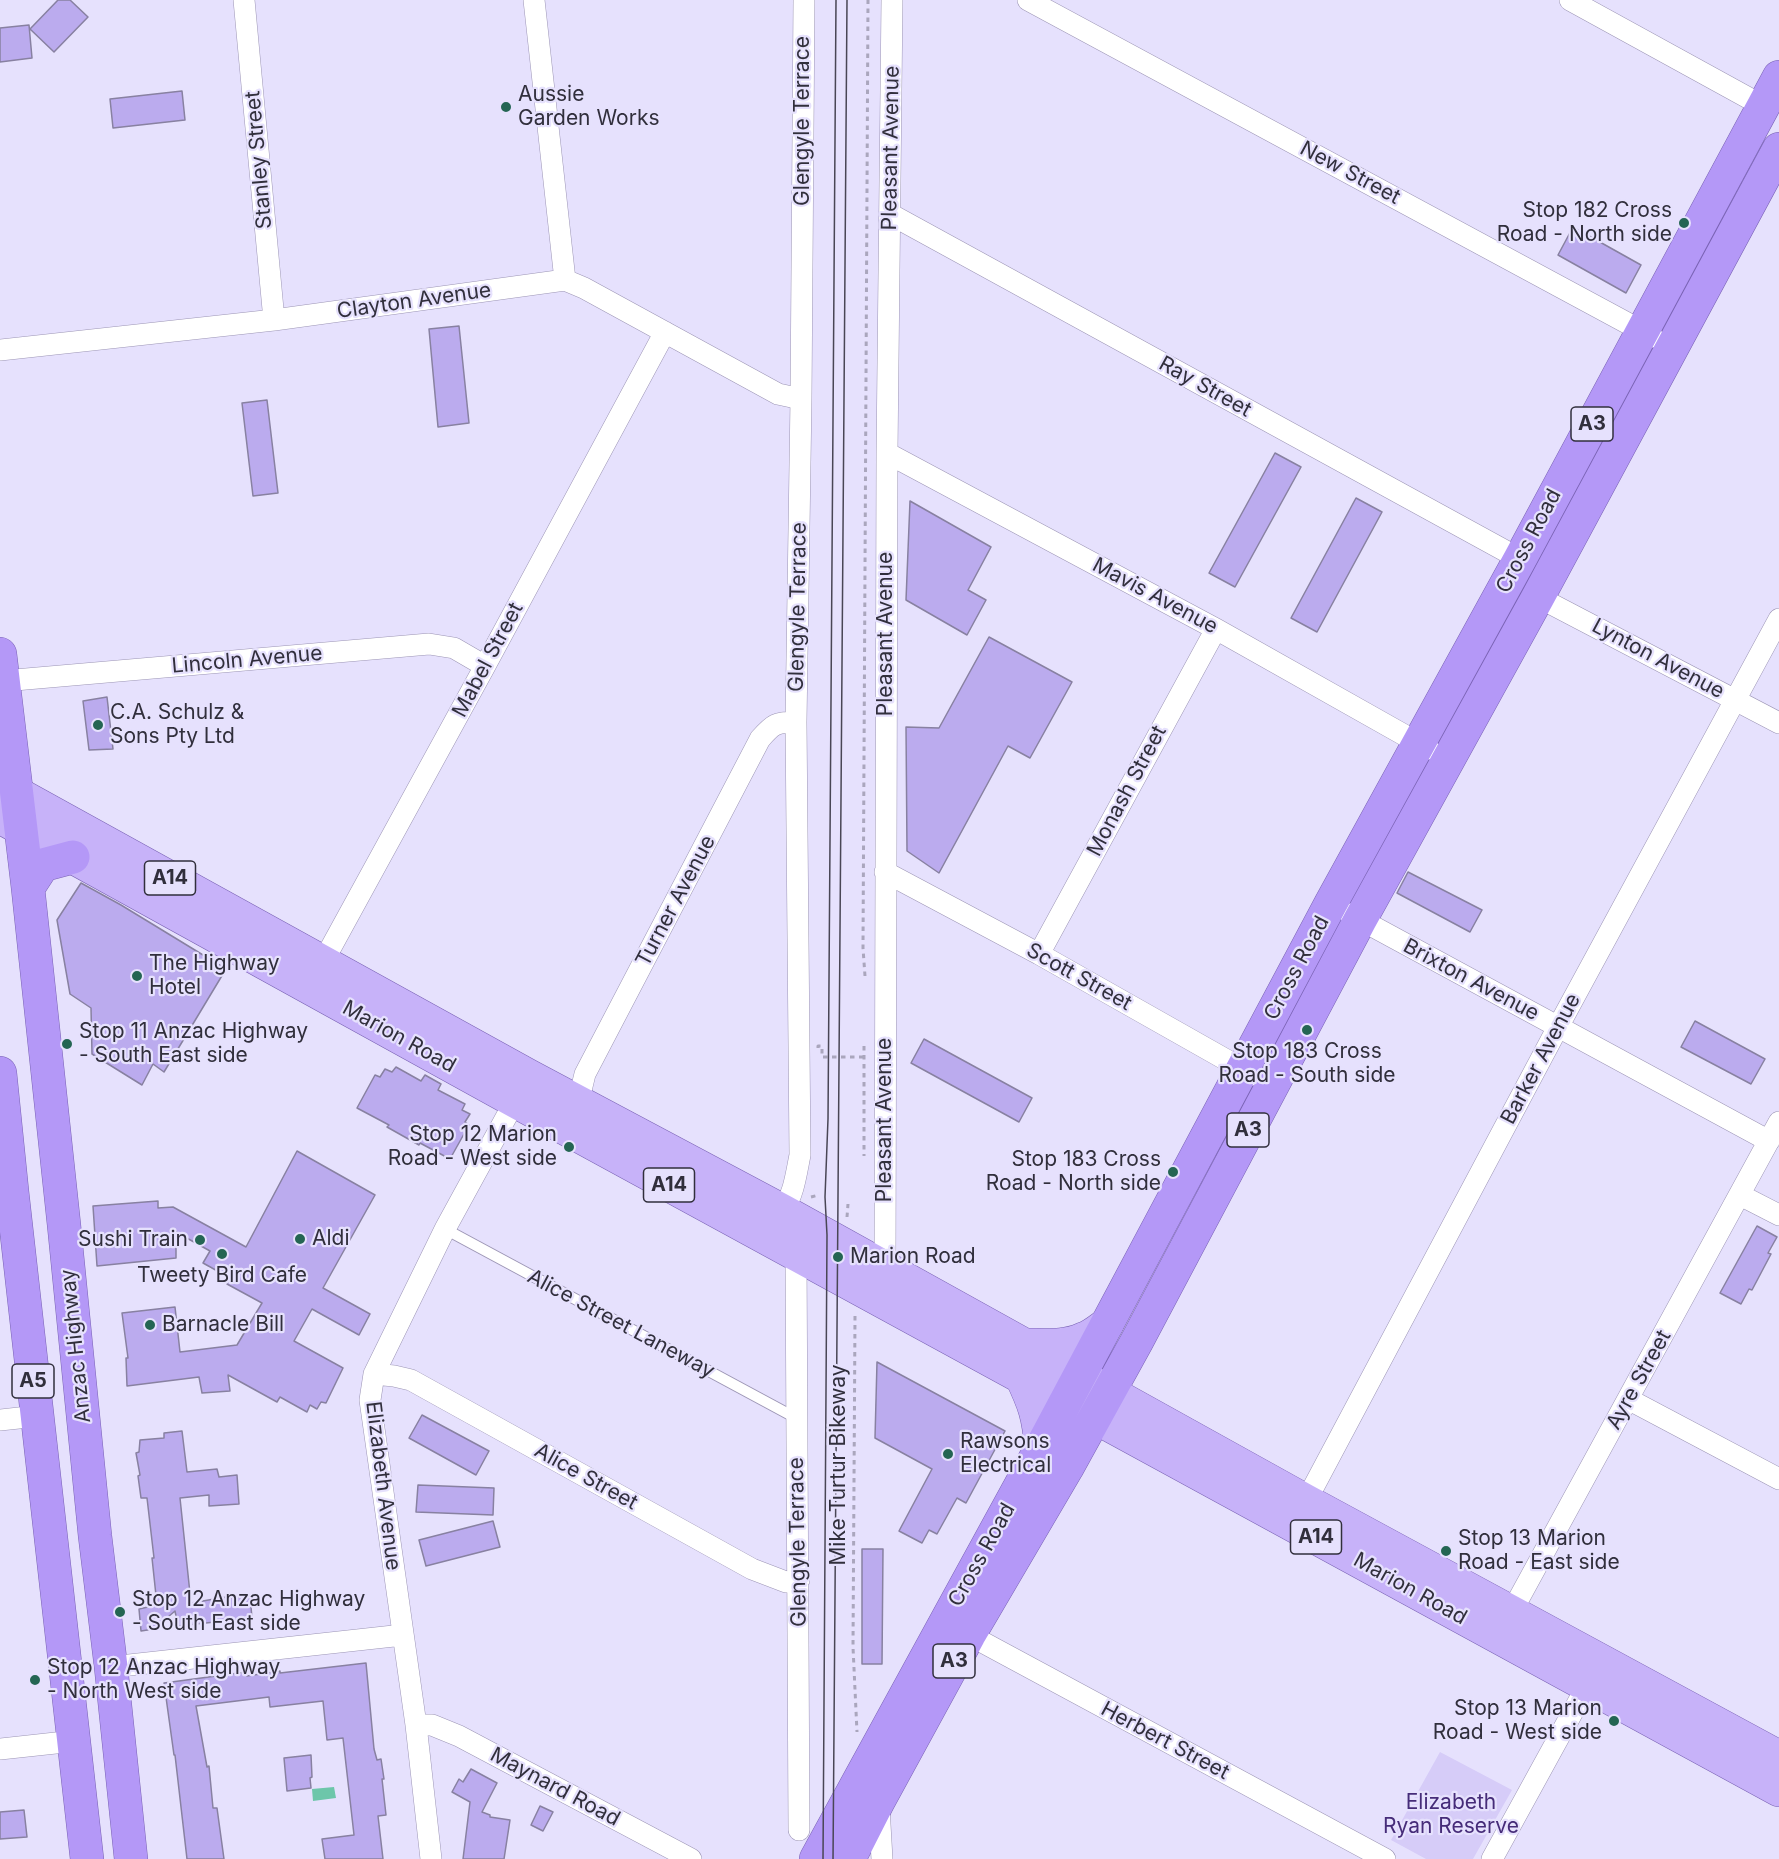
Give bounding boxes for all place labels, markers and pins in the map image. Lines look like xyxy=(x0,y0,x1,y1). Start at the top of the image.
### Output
place label: Aussie Garden Works xyxy=(518,82,659,132)
marker: Aussie Garden Works xyxy=(499,100,513,114)
place label: Stop 182 Cross Road - North side xyxy=(1497,198,1672,248)
marker: Stop 182 Cross Road - North side xyxy=(1677,216,1691,230)
place label: C.A. Schulz & Sons Pty Ltd xyxy=(110,700,244,750)
marker: C.A. Schulz & Sons Pty Ltd xyxy=(91,718,105,732)
place label: The Highway Hotel xyxy=(149,951,280,1001)
marker: The Highway Hotel xyxy=(130,969,144,983)
place label: Stop 11 Anzac Highway - South East side xyxy=(79,1019,308,1069)
marker: Stop 183 Cross Road - South side xyxy=(1300,1023,1314,1037)
marker: Stop 11 Anzac Highway - South East side xyxy=(60,1037,74,1051)
place label: Stop 183 Cross Road - South side xyxy=(1218,1039,1396,1089)
place label: Stop 12 Marion Road - West side xyxy=(388,1122,557,1172)
marker: Stop 12 Marion Road - West side xyxy=(562,1140,576,1154)
place label: Stop 183 Cross Road - North side xyxy=(986,1147,1161,1197)
marker: Stop 183 Cross Road - North side xyxy=(1166,1165,1180,1179)
place label: Aldi xyxy=(312,1226,350,1252)
place label: Sushi Train xyxy=(78,1227,188,1253)
marker: Aldi xyxy=(293,1232,307,1246)
marker: Sushi Train xyxy=(193,1233,207,1247)
place label: Marion Road xyxy=(850,1244,976,1270)
marker: Tweety Bird Cafe xyxy=(215,1247,229,1261)
marker: Marion Road xyxy=(831,1250,845,1264)
place label: Tweety Bird Cafe xyxy=(137,1263,307,1289)
place label: Barnacle Bill xyxy=(162,1312,284,1338)
marker: Barnacle Bill xyxy=(143,1318,157,1332)
place label: Rawsons Electrical xyxy=(960,1429,1051,1479)
marker: Rawsons Electrical xyxy=(941,1447,955,1461)
place label: Stop 13 Marion Road - East side xyxy=(1458,1526,1620,1576)
marker: Stop 13 Marion Road - East side xyxy=(1439,1544,1453,1558)
place label: Stop 12 Anzac Highway - South East side xyxy=(132,1587,365,1637)
marker: Stop 12 Anzac Highway - South East side xyxy=(113,1605,127,1619)
place label: Stop 12 Anzac Highway - North West side xyxy=(47,1655,280,1705)
marker: Stop 12 Anzac Highway - North West side xyxy=(28,1673,42,1687)
place label: Stop 13 Marion Road - West side xyxy=(1433,1696,1602,1746)
marker: Stop 13 Marion Road - West side xyxy=(1607,1714,1621,1728)

